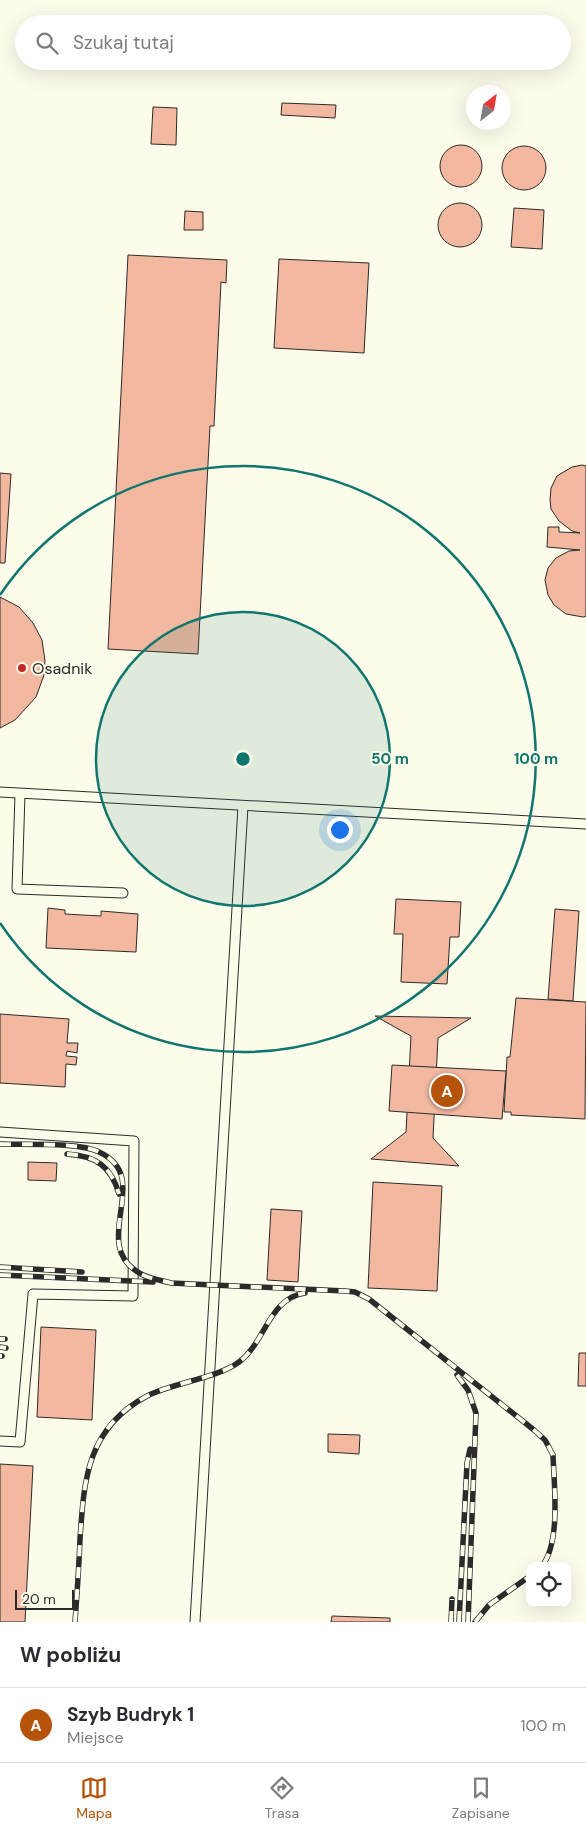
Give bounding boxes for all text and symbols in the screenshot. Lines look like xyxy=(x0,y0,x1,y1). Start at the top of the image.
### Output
search box xyxy=(15,15,571,70)
icon: search xyxy=(33,29,61,57)
text: Szukaj tutaj xyxy=(73,30,174,55)
north arrow xyxy=(466,85,511,130)
place label: Osadnik xyxy=(32,658,92,679)
marker: Osadnik xyxy=(16,662,28,674)
text: 50 m xyxy=(371,749,409,769)
text: 100 m xyxy=(514,749,558,769)
centre of rings xyxy=(234,750,252,768)
your location xyxy=(327,817,353,843)
pin: A xyxy=(431,1072,463,1110)
map controls xyxy=(526,1562,571,1607)
button: locate xyxy=(526,1562,571,1607)
scale bar xyxy=(15,1587,74,1610)
text: 20 m xyxy=(22,1590,56,1608)
text: W pobliżu xyxy=(20,1641,121,1669)
text: Szyb Budryk 1 xyxy=(67,1702,194,1727)
text: A xyxy=(30,1715,42,1736)
text: 100 m xyxy=(521,1715,566,1736)
text: Miejsce xyxy=(67,1727,124,1748)
tab: Mapa xyxy=(76,1774,112,1822)
tab: Trasa xyxy=(265,1774,299,1822)
tab: Zapisane xyxy=(452,1774,510,1822)

